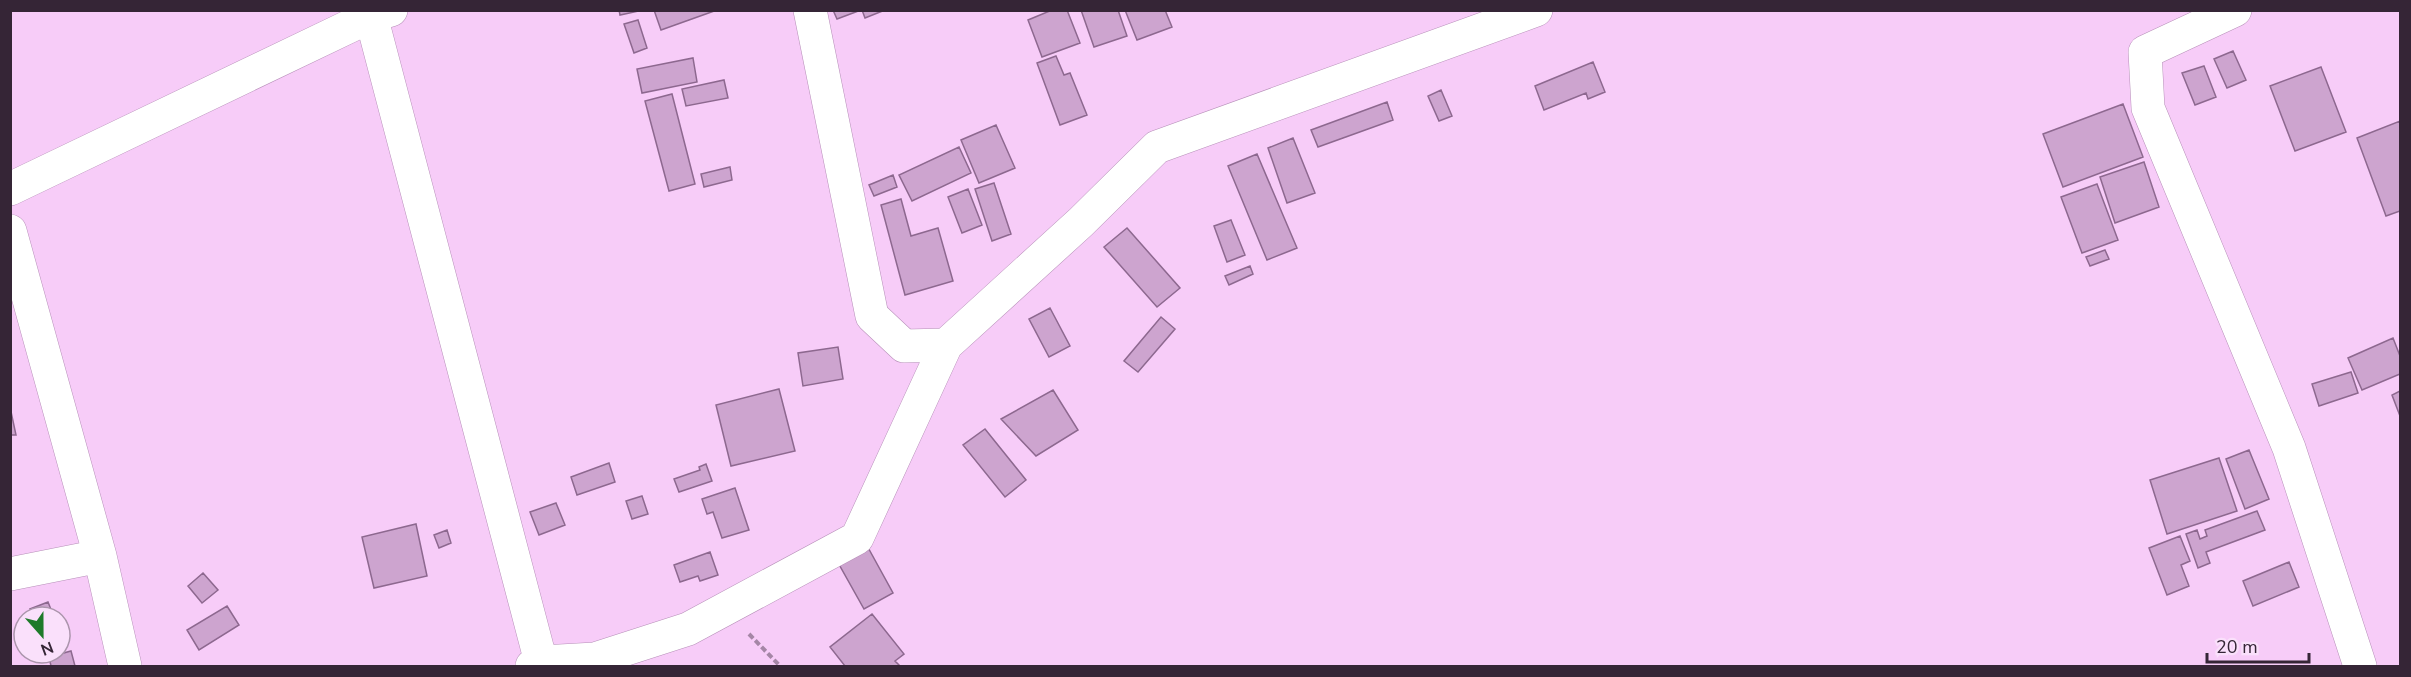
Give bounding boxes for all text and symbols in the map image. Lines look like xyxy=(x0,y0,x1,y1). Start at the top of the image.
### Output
north arrow xyxy=(12,605,72,665)
scale bar xyxy=(2207,626,2309,664)
text: 20 m xyxy=(2216,635,2258,659)
text: N xyxy=(37,636,57,660)

